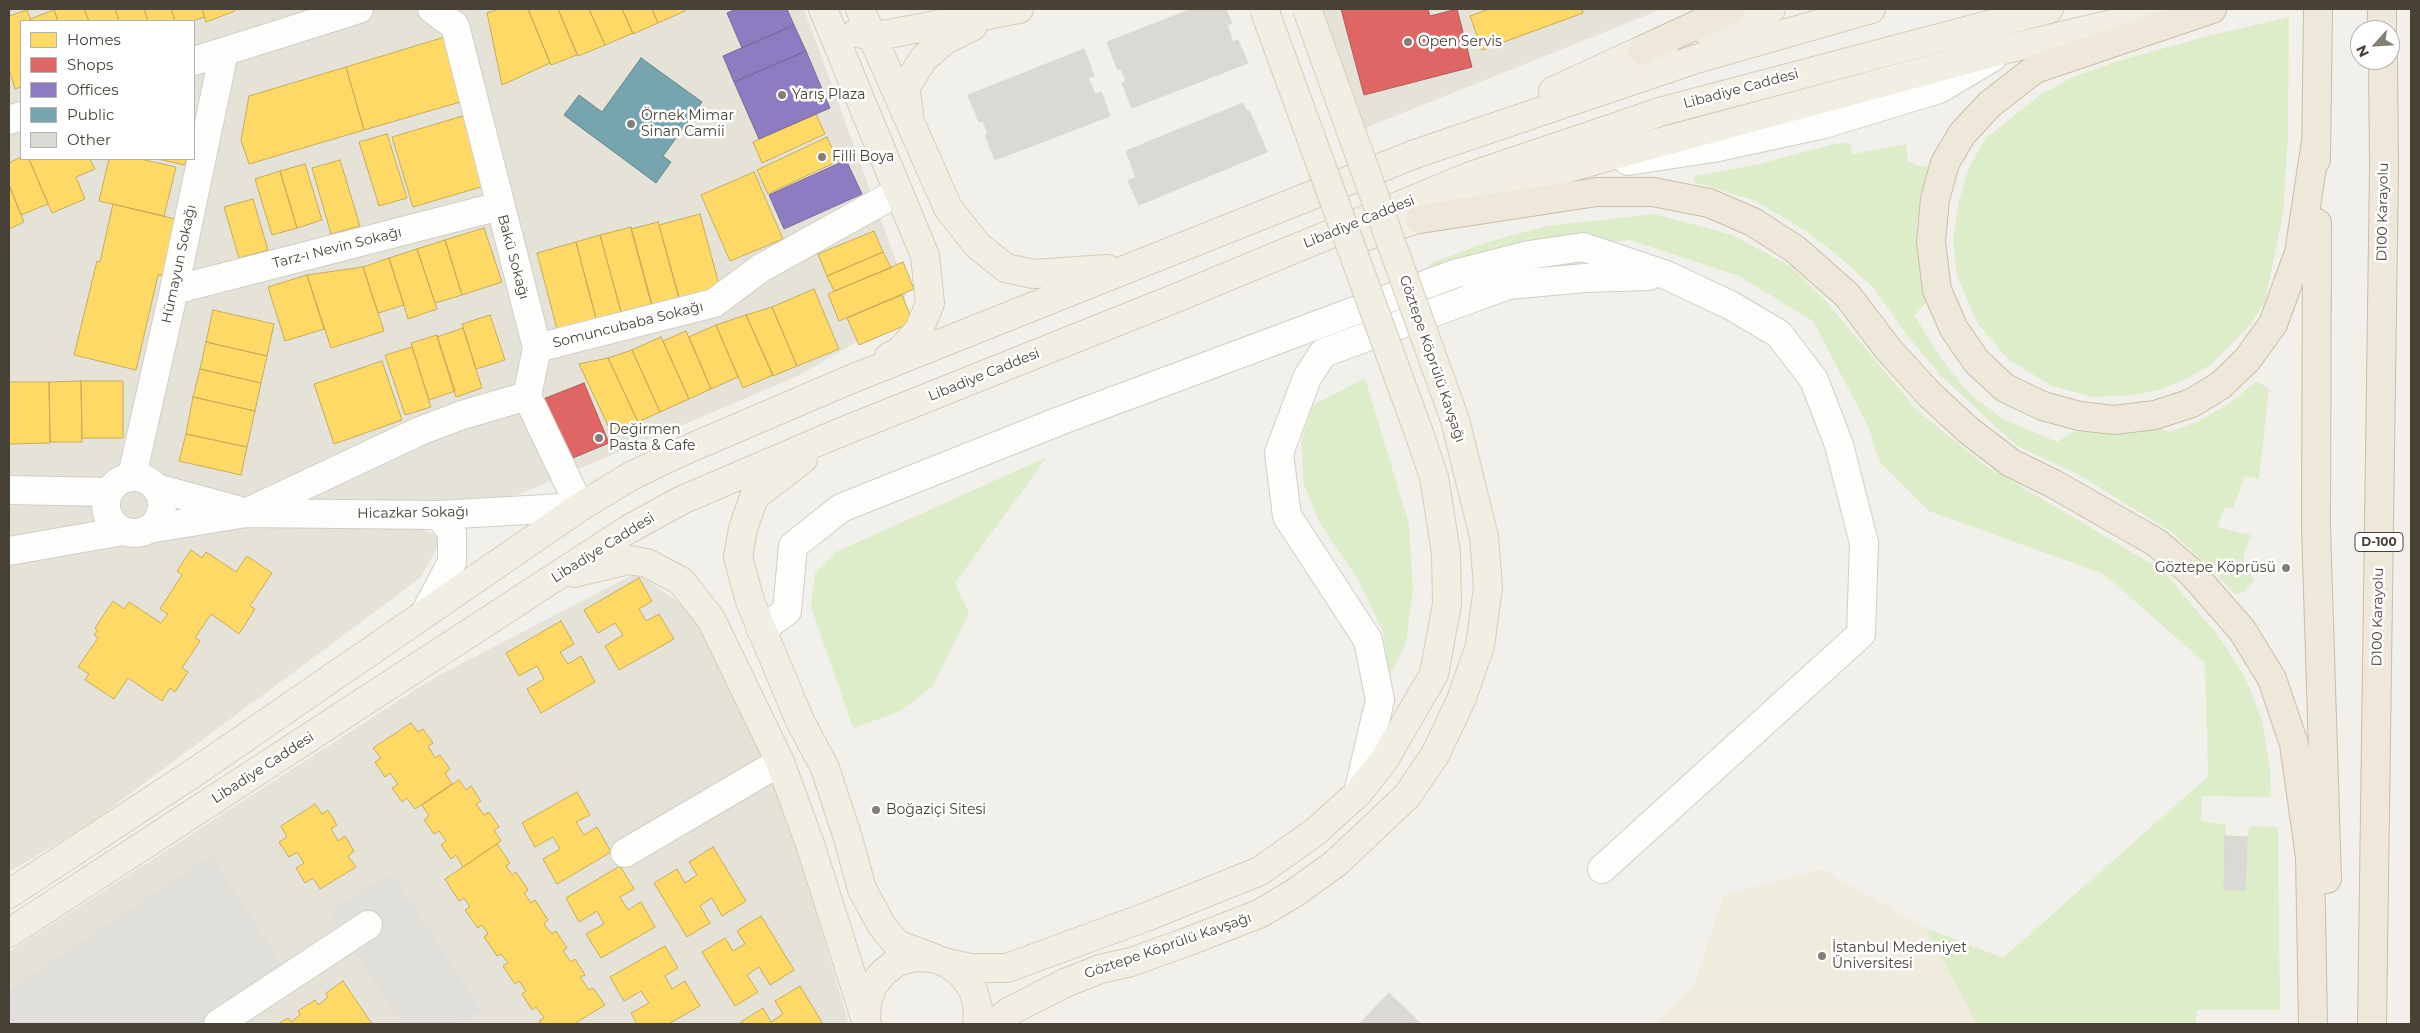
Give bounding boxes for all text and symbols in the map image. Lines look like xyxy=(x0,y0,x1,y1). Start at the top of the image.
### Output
legend xyxy=(20,20,195,160)
north arrow xyxy=(2350,20,2400,70)
text: Homes xyxy=(67,30,121,49)
place label: Open Servis xyxy=(1418,34,1502,50)
marker: Open Servis xyxy=(1402,36,1414,48)
text: N xyxy=(2352,42,2373,60)
text: Shops xyxy=(67,55,113,74)
street label: Libadiye Caddesi xyxy=(1682,66,1800,112)
text: Offices xyxy=(67,80,119,99)
place label: Yarış Plaza xyxy=(792,87,866,103)
marker: Yarış Plaza xyxy=(776,89,788,101)
text: Public xyxy=(67,105,115,124)
place label: Örnek Mimar Sinan Camii xyxy=(641,108,734,140)
marker: Örnek Mimar Sinan Camii xyxy=(625,118,637,130)
text: Other xyxy=(67,130,111,149)
place label: Filli Boya xyxy=(832,149,894,165)
marker: Filli Boya xyxy=(816,151,828,163)
street label: D100 Karayolu xyxy=(2374,162,2392,262)
street label: Libadiye Caddesi xyxy=(1301,192,1417,252)
street label: Hümayun Sokağı xyxy=(158,203,200,325)
street label: Bakü Sokağı xyxy=(494,213,532,301)
street label: Tarz-ı Nevin Sokağı xyxy=(271,224,403,272)
street label: Göztepe Köprülü Kavşağı xyxy=(1395,273,1469,445)
street label: Somuncubaba Sokağı xyxy=(551,298,705,352)
street label: Libadiye Caddesi xyxy=(926,345,1042,405)
place label: Değirmen Pasta & Cafe xyxy=(609,422,695,454)
marker: Değirmen Pasta & Cafe xyxy=(593,432,605,444)
street label: Hicazkar Sokağı xyxy=(357,504,469,522)
street label: Libadiye Caddesi xyxy=(548,509,658,587)
road number: D-100 xyxy=(2355,532,2403,552)
place label: Göztepe Köprüsü xyxy=(2155,560,2276,576)
marker: Göztepe Köprüsü xyxy=(2280,562,2292,574)
street label: D100 Karayolu xyxy=(2369,567,2387,667)
street label: Libadiye Caddesi xyxy=(209,729,317,807)
place label: Boğaziçi Sitesi xyxy=(886,802,986,818)
marker: Boğaziçi Sitesi xyxy=(870,804,882,816)
street label: Göztepe Köprülü Kavşağı xyxy=(1082,909,1254,983)
place label: İstanbul Medeniyet Üniversitesi xyxy=(1832,940,1967,972)
marker: İstanbul Medeniyet Üniversitesi xyxy=(1816,950,1828,962)

